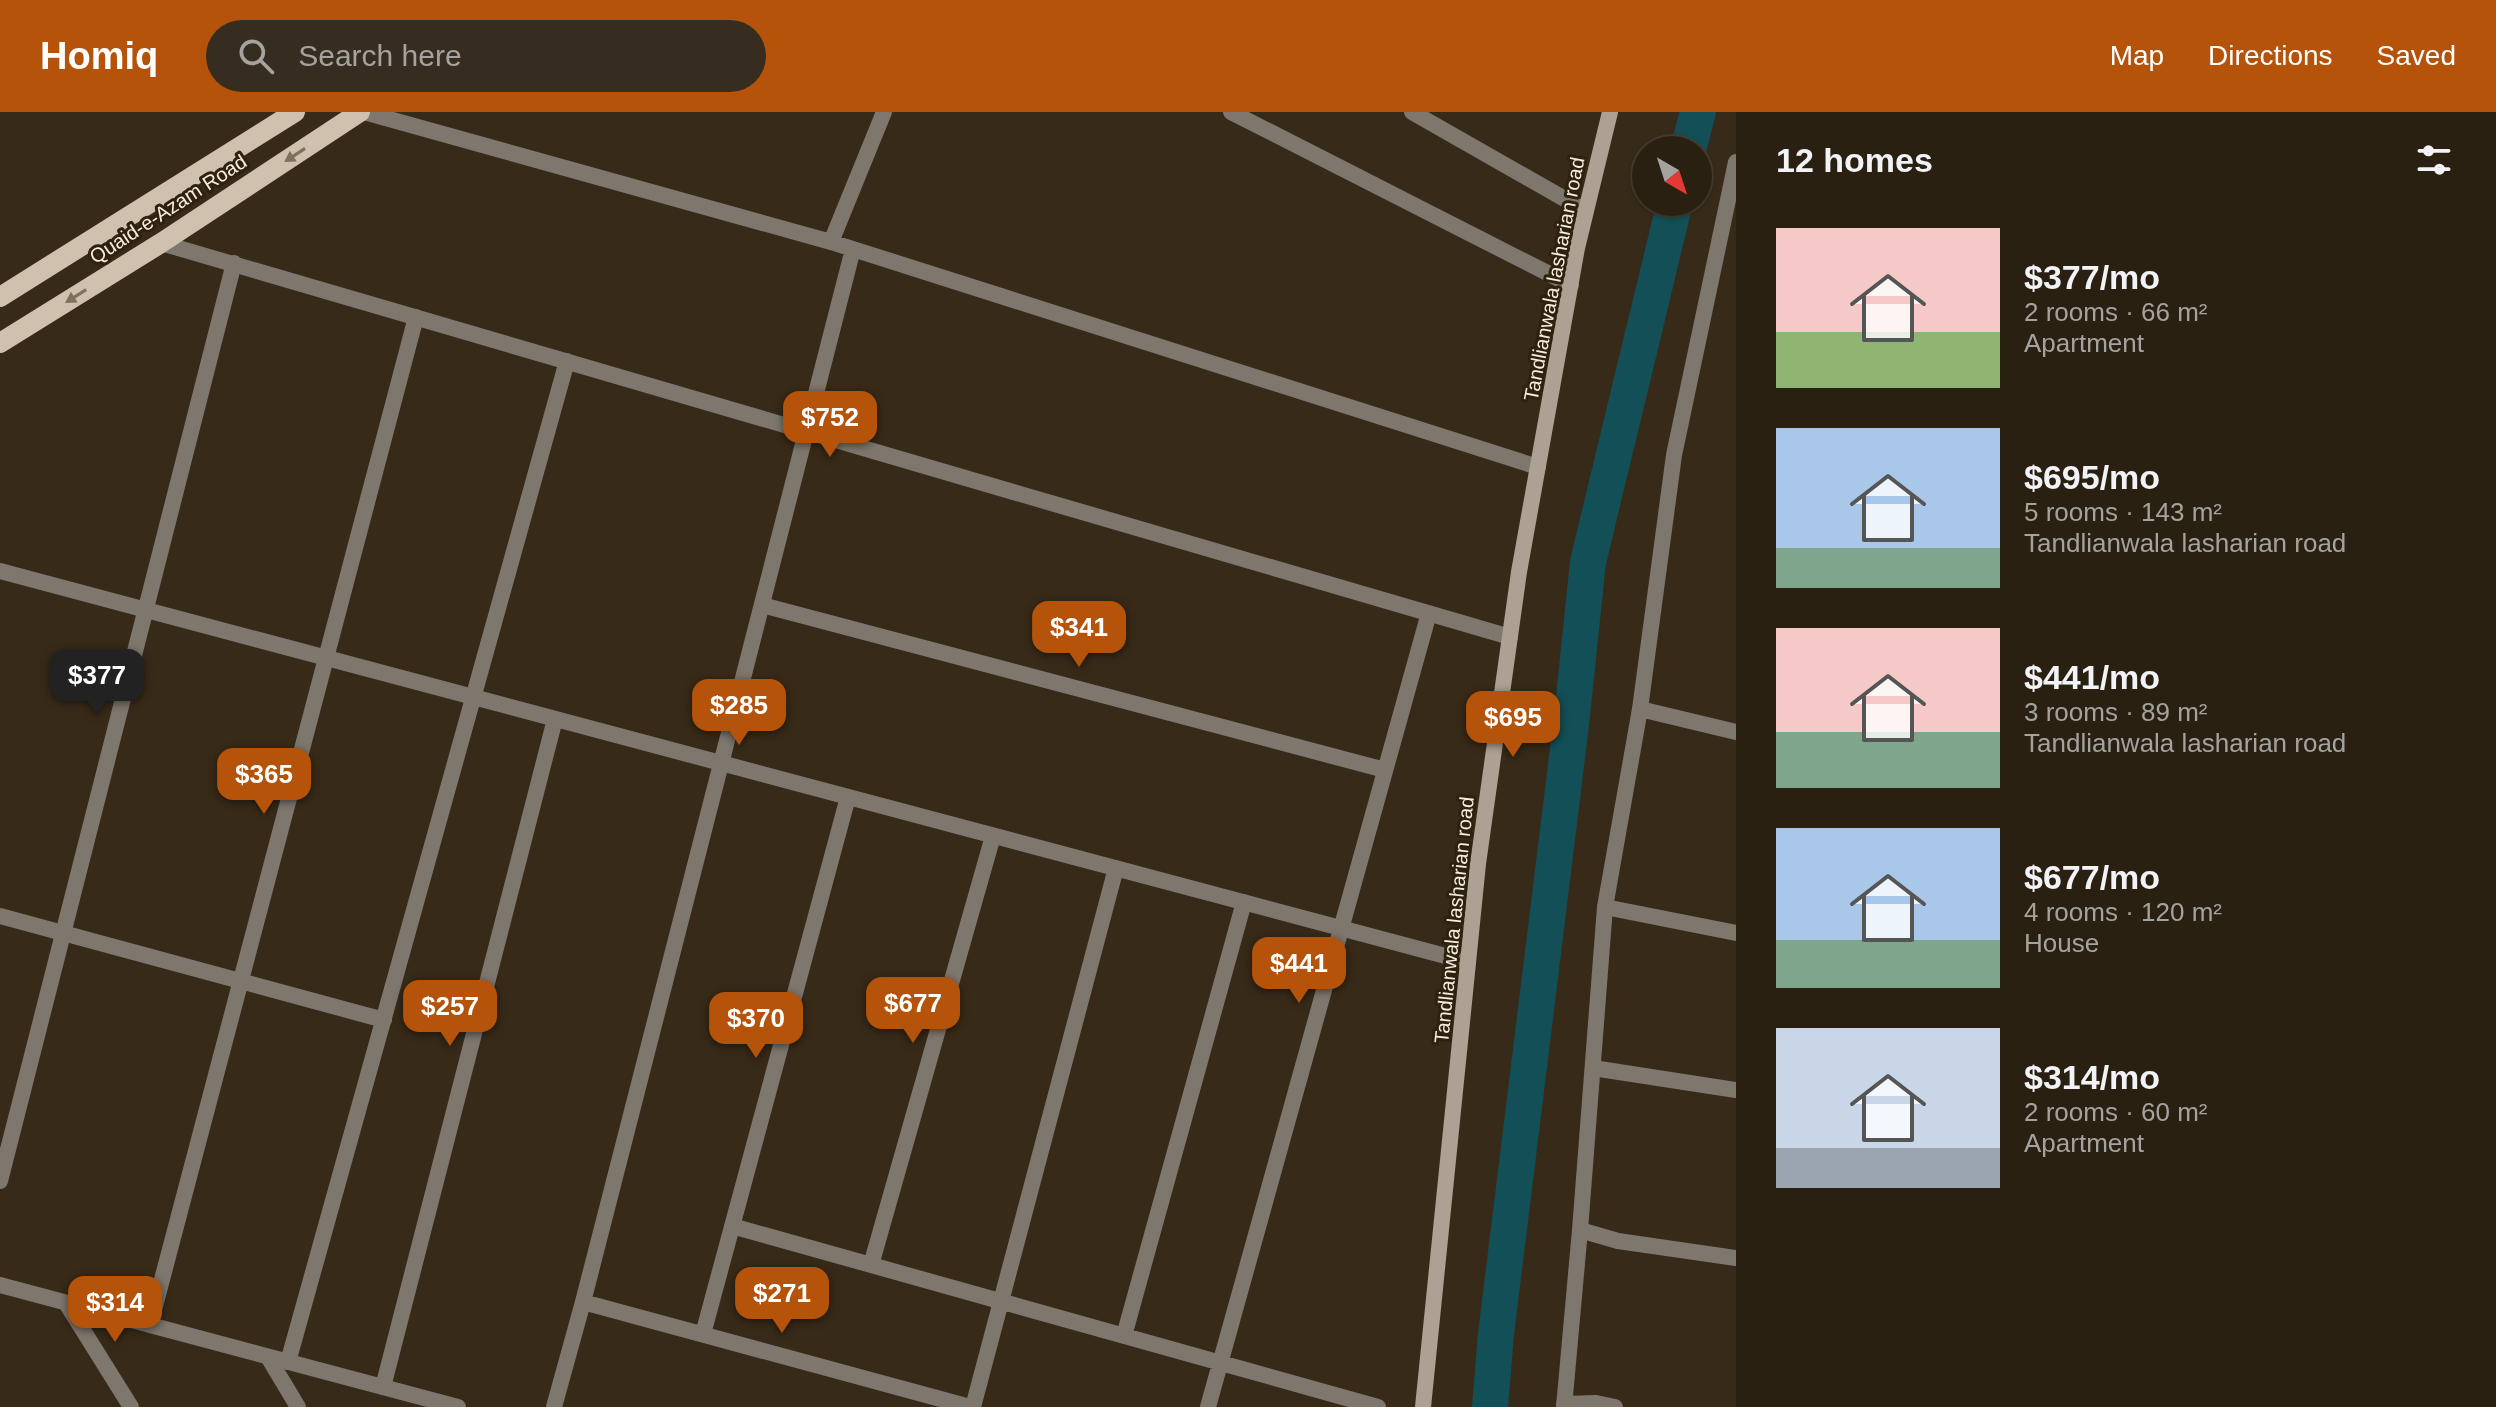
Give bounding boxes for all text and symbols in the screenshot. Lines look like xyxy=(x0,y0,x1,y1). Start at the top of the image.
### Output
search box xyxy=(206,20,766,92)
icon: search xyxy=(234,34,278,78)
text: Homiq xyxy=(40,35,158,77)
text: Search here xyxy=(298,39,462,72)
text: Map xyxy=(2110,40,2164,71)
text: Directions xyxy=(2208,40,2333,71)
text: Saved xyxy=(2377,40,2456,71)
north arrow xyxy=(1632,136,1712,216)
map controls xyxy=(1632,136,1712,216)
icon: filters xyxy=(2412,138,2456,182)
text: 12 homes xyxy=(1776,141,1933,179)
one-way arrow xyxy=(284,147,306,162)
street label: Quaid-e-Azam Road xyxy=(86,150,250,268)
street label: Tandlianwala lasharian road xyxy=(1520,155,1588,403)
text: $377/mo xyxy=(2024,258,2160,296)
icon: home xyxy=(1840,260,1936,356)
one-way arrow xyxy=(65,288,87,302)
text: 2 rooms · 66 m² xyxy=(2024,297,2208,327)
text: Apartment xyxy=(2024,328,2144,358)
pin: $752 xyxy=(783,391,877,459)
text: $752 xyxy=(801,402,859,432)
text: $695/mo xyxy=(2024,458,2160,496)
icon: home xyxy=(1840,460,1936,556)
text: 5 rooms · 143 m² xyxy=(2024,497,2222,527)
text: Tandlianwala lasharian road xyxy=(2024,528,2346,558)
pin: $341 xyxy=(1032,601,1126,669)
text: $341 xyxy=(1050,612,1108,642)
pin: $377 xyxy=(50,649,144,717)
text: $441/mo xyxy=(2024,658,2160,696)
text: $377 xyxy=(68,660,126,690)
icon: home xyxy=(1840,660,1936,756)
pin: $285 xyxy=(692,679,786,747)
text: $285 xyxy=(710,690,768,720)
pin: $695 xyxy=(1466,691,1560,759)
text: 3 rooms · 89 m² xyxy=(2024,697,2208,727)
text: $695 xyxy=(1484,702,1542,732)
text: Tandlianwala lasharian road xyxy=(2024,728,2346,758)
pin: $365 xyxy=(217,748,311,816)
text: $365 xyxy=(235,759,293,789)
street label: Tandlianwala lasharian road xyxy=(1430,796,1478,1044)
text: $677/mo xyxy=(2024,858,2160,896)
icon: home xyxy=(1840,860,1936,956)
text: 4 rooms · 120 m² xyxy=(2024,897,2222,927)
text: House xyxy=(2024,928,2099,958)
pin: $441 xyxy=(1252,937,1346,1005)
text: $441 xyxy=(1270,948,1328,978)
pin: $677 xyxy=(866,977,960,1045)
pin: $257 xyxy=(403,980,497,1048)
text: $677 xyxy=(884,988,942,1018)
text: $257 xyxy=(421,991,479,1021)
pin: $370 xyxy=(709,992,803,1060)
text: $370 xyxy=(727,1003,785,1033)
text: $314/mo xyxy=(2024,1058,2160,1096)
icon: home xyxy=(1840,1060,1936,1156)
text: 2 rooms · 60 m² xyxy=(2024,1097,2208,1127)
text: Apartment xyxy=(2024,1128,2144,1158)
pin: $271 xyxy=(735,1267,829,1335)
pin: $314 xyxy=(68,1276,162,1344)
text: $271 xyxy=(753,1278,811,1308)
text: $314 xyxy=(86,1287,144,1317)

